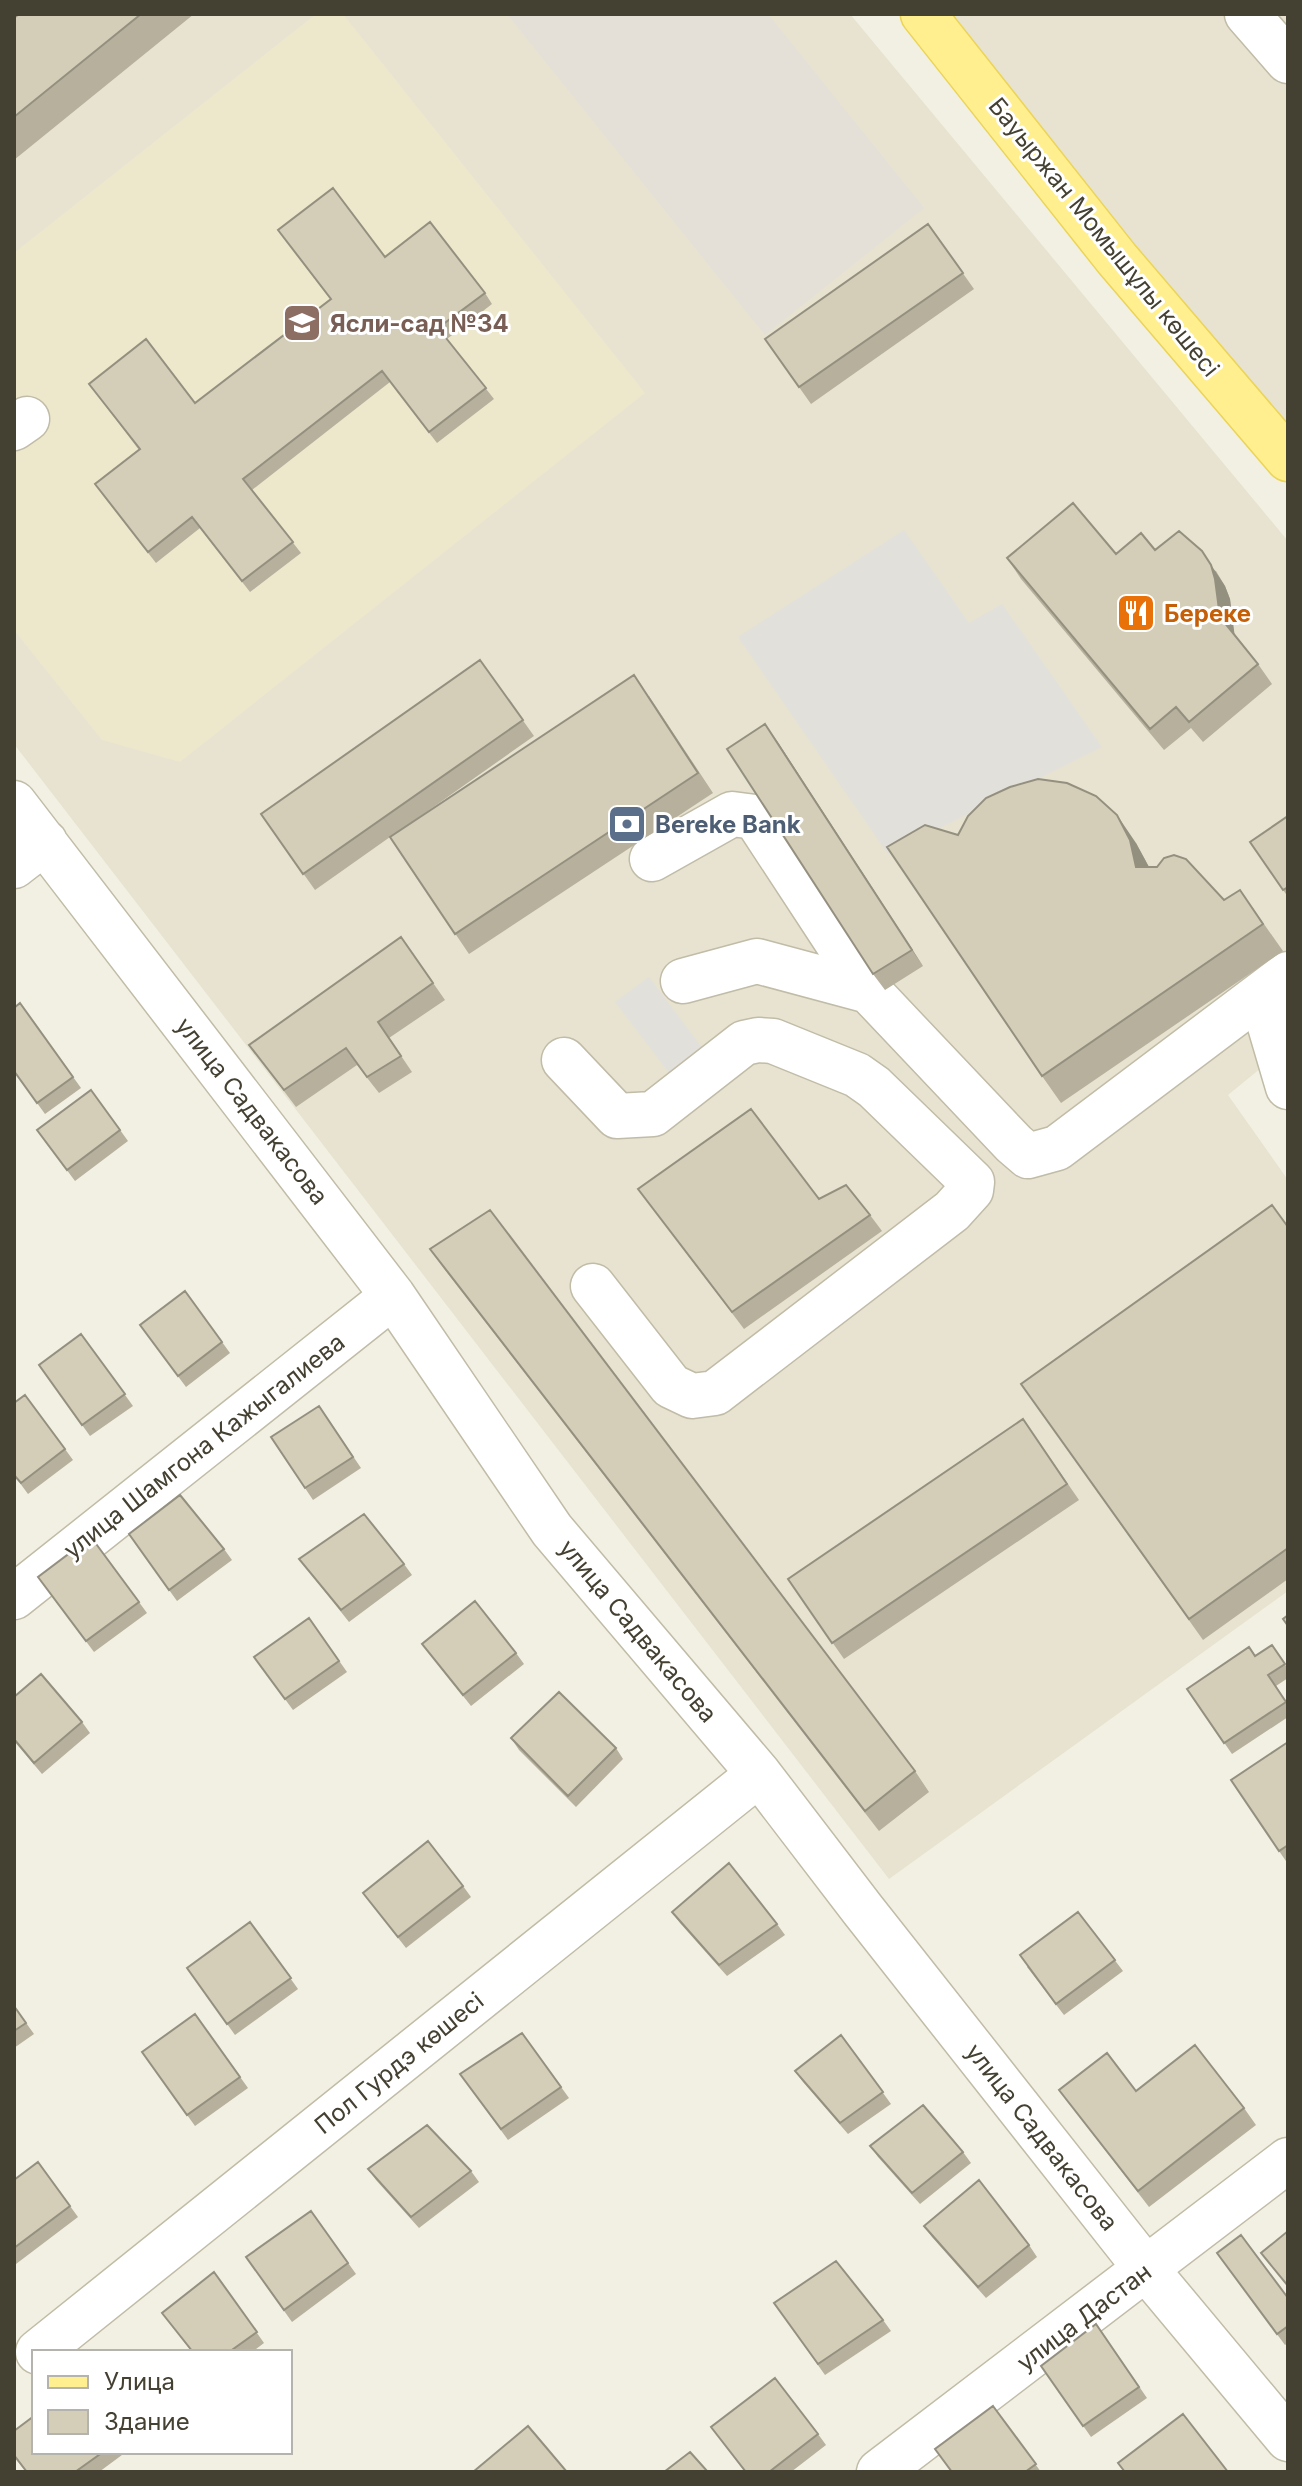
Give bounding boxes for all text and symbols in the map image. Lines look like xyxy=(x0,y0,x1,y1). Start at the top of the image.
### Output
street label: Бауыржан Момышұлы көшесі xyxy=(983,92,1225,382)
school or university icon: Ясли-сад №34 xyxy=(281,302,323,344)
place label: Ясли-сад №34 xyxy=(330,309,509,338)
restaurant icon: Береке xyxy=(1115,592,1157,634)
place label: Береке xyxy=(1164,599,1251,628)
bank icon: Bereke Bank xyxy=(606,803,648,845)
place label: Bereke Bank xyxy=(655,810,801,839)
street label: улица Садвакасова xyxy=(170,1012,334,1210)
street label: улица Шамгона Кажыгалиева xyxy=(58,1327,350,1565)
street label: улица Садвакасова xyxy=(553,1534,723,1728)
street label: Пол Гурдэ көшесі xyxy=(309,1986,489,2140)
street label: улица Садвакасова xyxy=(960,2038,1124,2236)
street label: улица Дастан xyxy=(1011,2257,1157,2377)
legend xyxy=(32,2350,292,2454)
text: Улица xyxy=(104,2367,175,2396)
text: Здание xyxy=(104,2407,190,2436)

